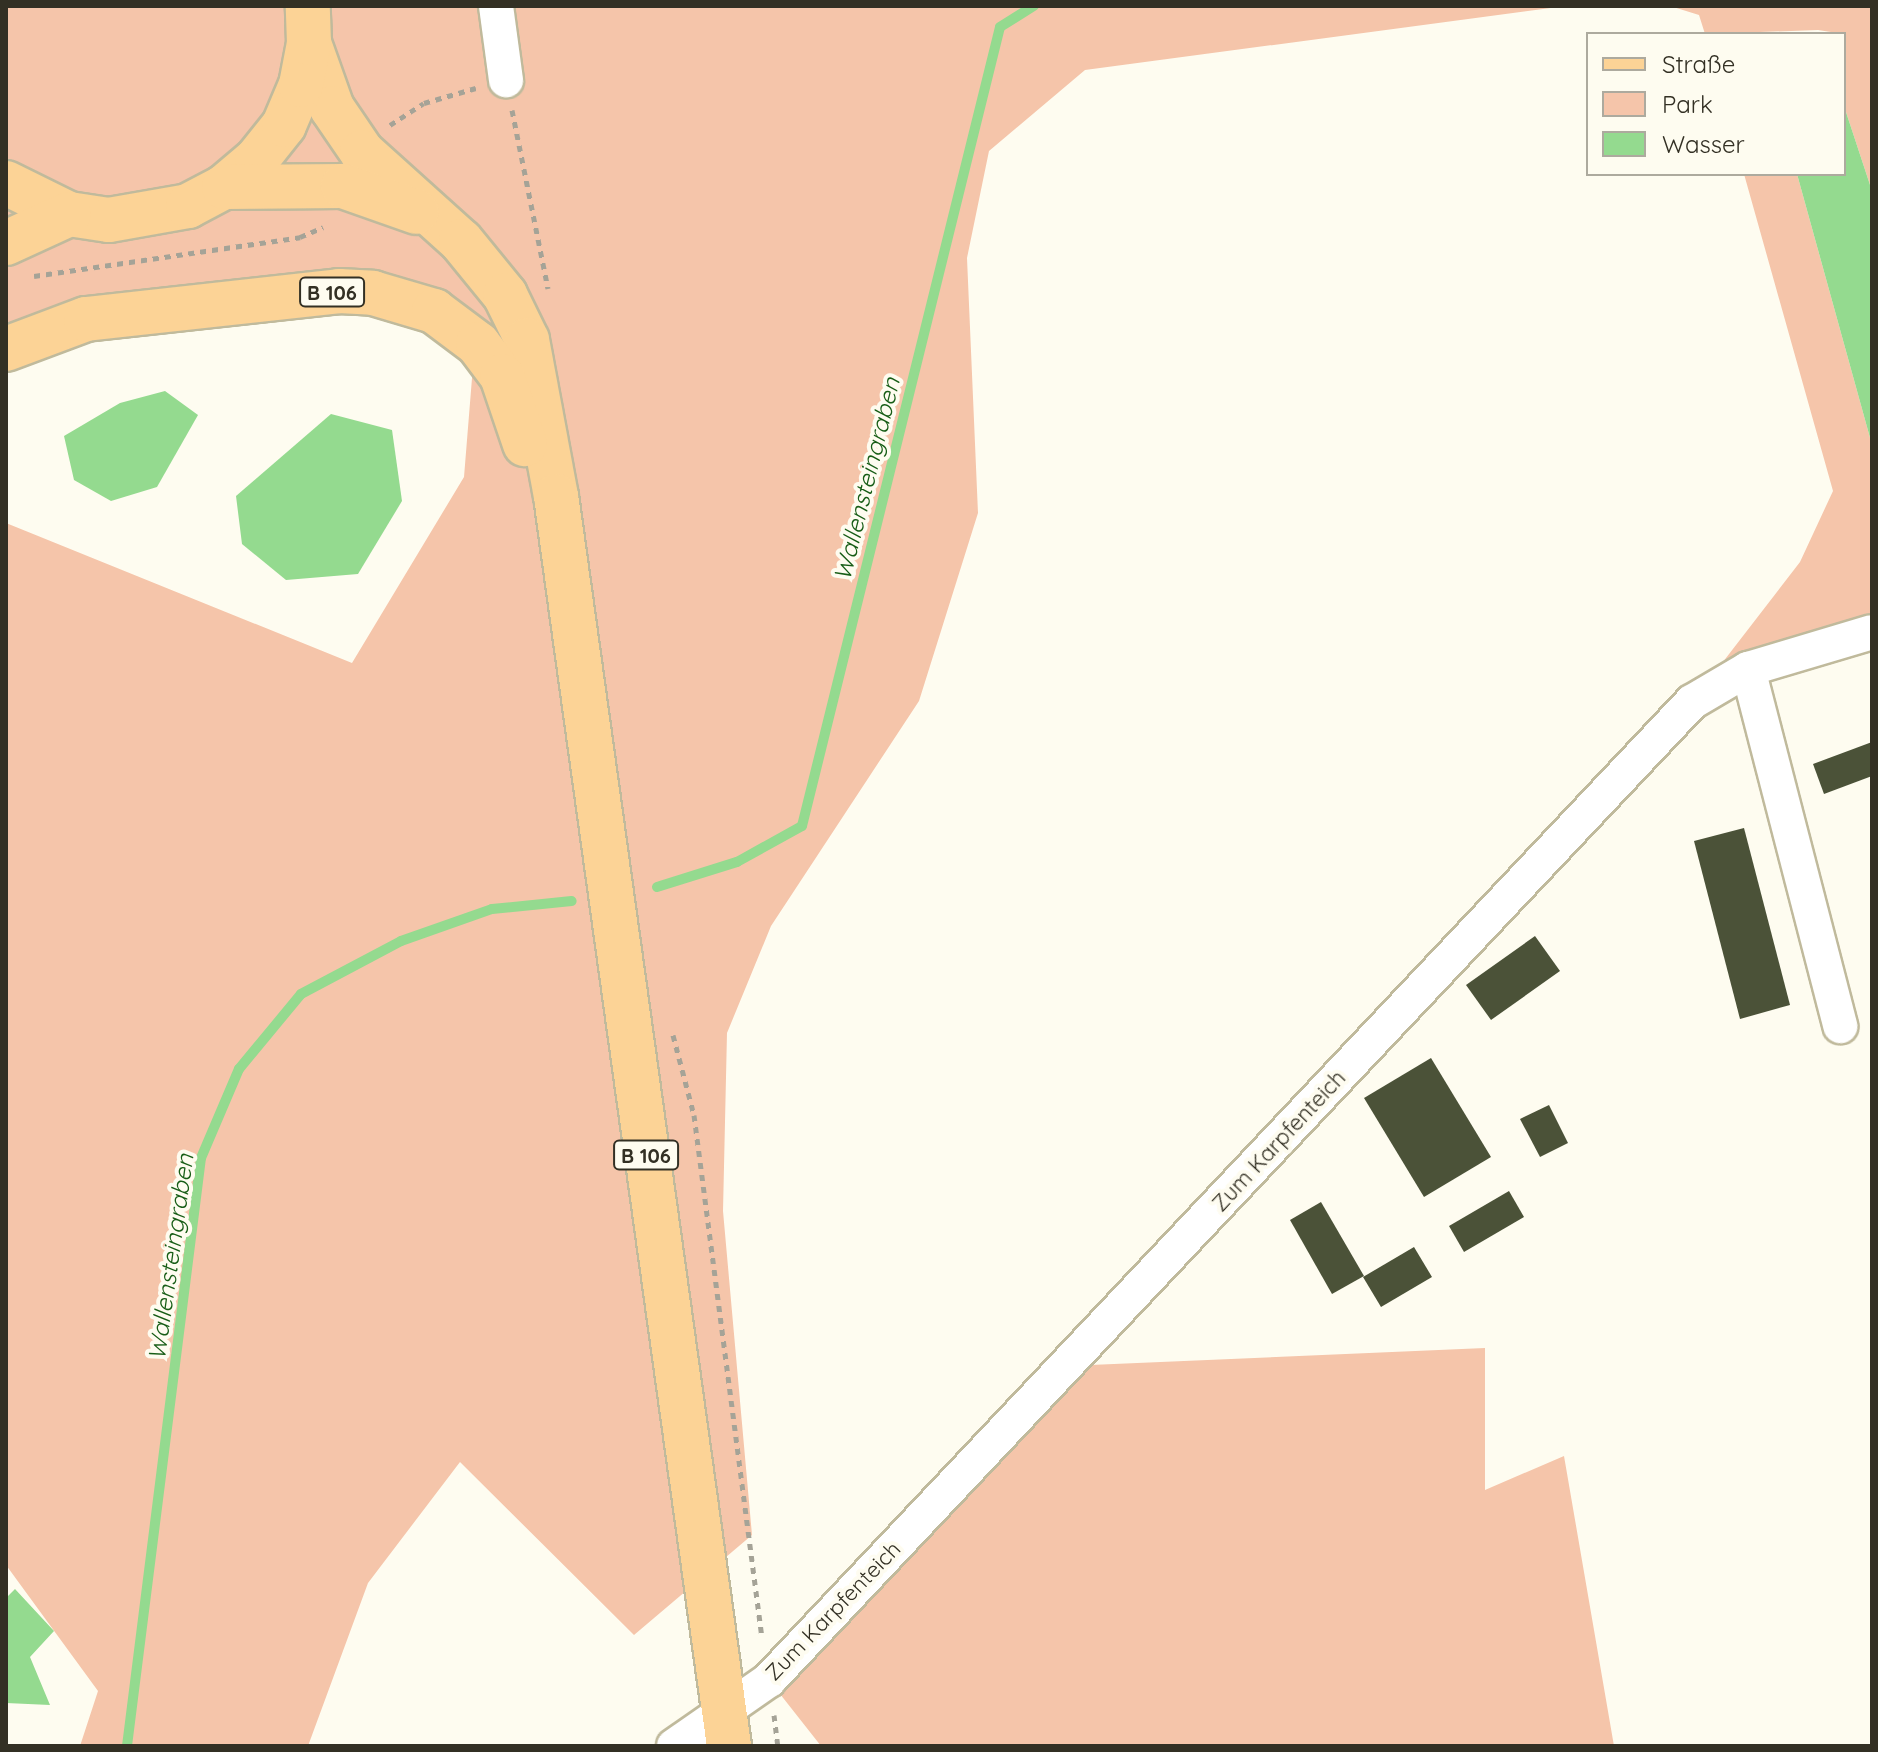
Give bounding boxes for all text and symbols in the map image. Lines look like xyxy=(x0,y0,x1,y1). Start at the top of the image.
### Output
legend xyxy=(1586,32,1846,176)
text: Straße xyxy=(1662,49,1735,79)
text: Park xyxy=(1662,89,1713,119)
text: Wasser xyxy=(1662,129,1745,159)
road number: B 106 xyxy=(298,276,366,308)
water label: Wallensteingraben xyxy=(828,375,906,583)
street label: Zum Karpfenteich xyxy=(1207,1065,1351,1217)
road number: B 106 xyxy=(612,1139,680,1171)
water label: Wallensteingraben xyxy=(142,1152,200,1362)
street label: Zum Karpfenteich xyxy=(760,1536,906,1686)

